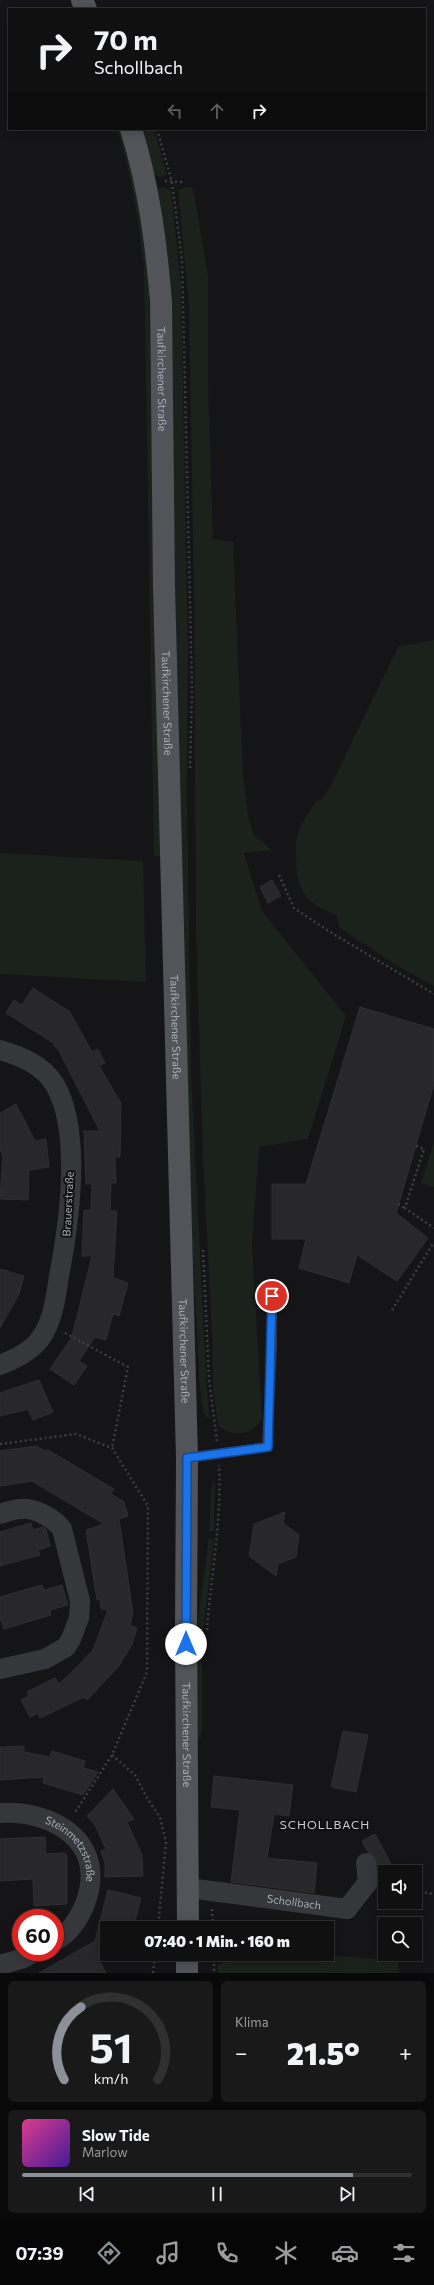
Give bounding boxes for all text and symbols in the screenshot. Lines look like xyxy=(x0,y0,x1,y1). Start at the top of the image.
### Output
text: 70 m xyxy=(94,22,158,56)
icon: right xyxy=(28,24,80,76)
text: Schollbach xyxy=(94,56,183,78)
icon: left xyxy=(164,100,186,122)
icon: ahead xyxy=(206,100,228,122)
icon: right xyxy=(248,100,270,122)
street label: Taufkirchener Straße xyxy=(155,326,169,432)
street label: Taufkirchener Straße xyxy=(160,650,175,756)
street label: Taufkirchener Straße xyxy=(168,974,184,1080)
street label: Brauerstraße xyxy=(59,1171,76,1237)
pin xyxy=(255,1279,289,1313)
icon: arrive xyxy=(261,1285,283,1307)
street label: Taufkirchener Straße xyxy=(177,1298,193,1404)
position arrow xyxy=(165,1623,207,1665)
street label: Taufkirchener Straße xyxy=(180,1682,194,1787)
street label: Steinmetzstraße xyxy=(43,1813,98,1882)
district label: SCHOLLBACH xyxy=(280,1817,370,1831)
map controls xyxy=(378,1865,422,1961)
button: sound xyxy=(378,1865,422,1909)
street label: Schollbach xyxy=(266,1891,322,1911)
speed limit sign: 60 xyxy=(12,1909,64,1961)
button: search xyxy=(378,1917,422,1961)
text: 07:40 · 1 Min. · 160 m xyxy=(144,1932,290,1950)
text: Klima xyxy=(235,2014,269,2030)
text: 51 xyxy=(89,2020,132,2071)
text: 21.5° xyxy=(287,2034,360,2071)
text: − xyxy=(235,2039,248,2066)
text: + xyxy=(399,2039,412,2066)
text: km/h xyxy=(93,2068,128,2086)
text: Slow Tide xyxy=(82,2126,150,2144)
text: Marlow xyxy=(82,2144,128,2160)
icon: previous xyxy=(76,2183,98,2205)
icon: pause xyxy=(206,2183,228,2205)
icon: next xyxy=(336,2183,358,2205)
icon: directions xyxy=(95,2239,123,2267)
icon: music xyxy=(154,2239,182,2267)
icon: phone xyxy=(213,2239,241,2267)
icon: climate xyxy=(272,2239,300,2267)
icon: car xyxy=(331,2239,359,2267)
icon: filters xyxy=(390,2239,418,2267)
text: 07:39 xyxy=(16,2242,64,2264)

